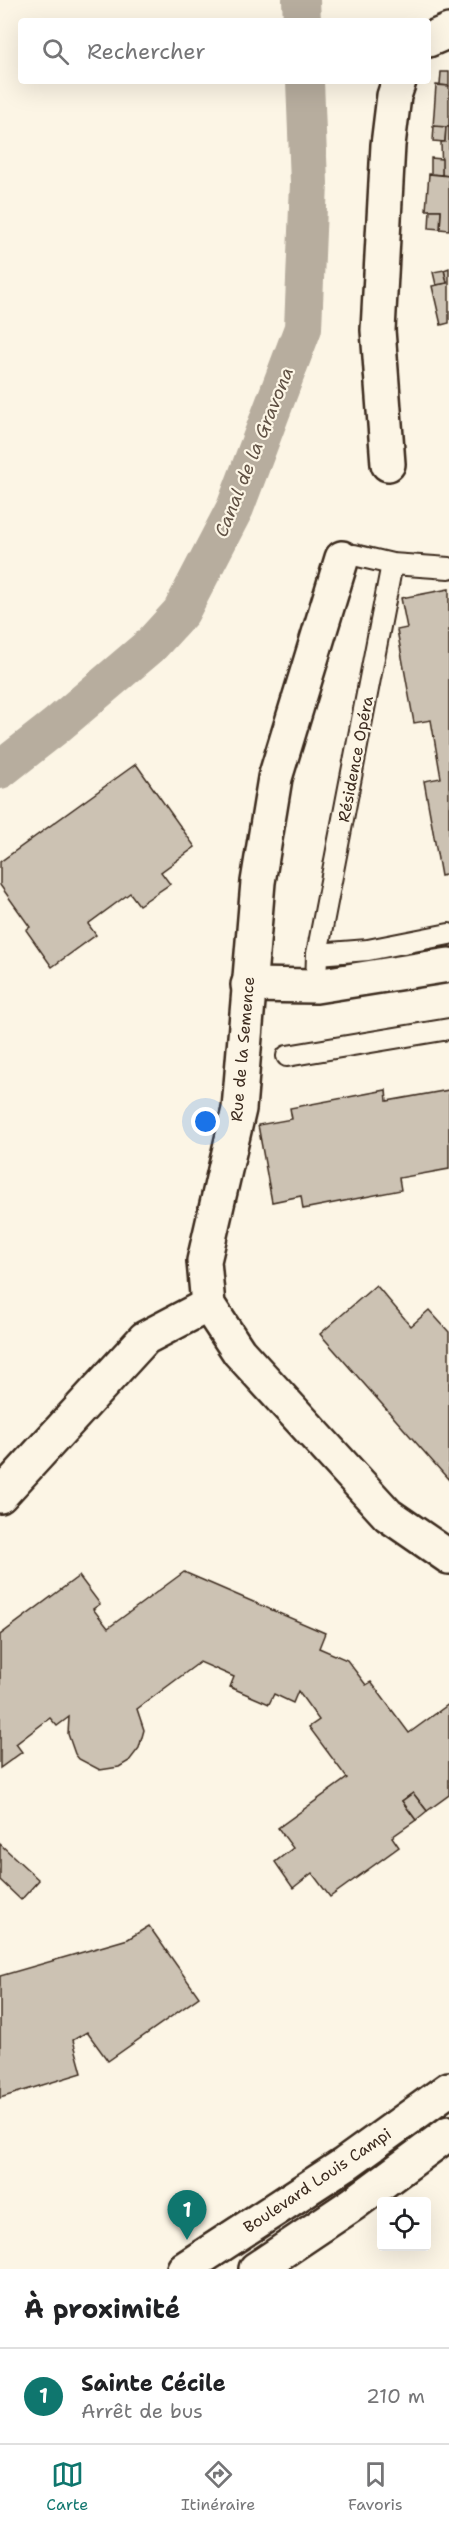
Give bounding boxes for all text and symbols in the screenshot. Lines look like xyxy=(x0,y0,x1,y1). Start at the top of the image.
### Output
search box xyxy=(18,18,431,84)
icon: search xyxy=(39,35,72,68)
text: Rechercher xyxy=(87,37,206,66)
water label: Canal de la Gravona xyxy=(209,364,299,540)
street label: Résidence Opéra xyxy=(333,694,378,824)
street label: Rue de la Semence xyxy=(226,976,259,1123)
your location xyxy=(191,1107,220,1136)
street label: Boulevard Louis Campi xyxy=(239,2123,395,2238)
pin: 1 xyxy=(168,2190,207,2240)
map controls xyxy=(377,2197,431,2251)
button: locate xyxy=(377,2197,431,2251)
text: À proximité xyxy=(24,2291,180,2326)
text: Sainte Cécile xyxy=(81,2369,226,2398)
text: 1 xyxy=(39,2383,48,2409)
text: 210 m xyxy=(366,2383,425,2409)
text: Arrêt de bus xyxy=(81,2398,203,2424)
tab: Carte xyxy=(46,2458,88,2515)
tab: Itinéraire xyxy=(181,2458,255,2515)
tab: Favoris xyxy=(348,2458,403,2515)

